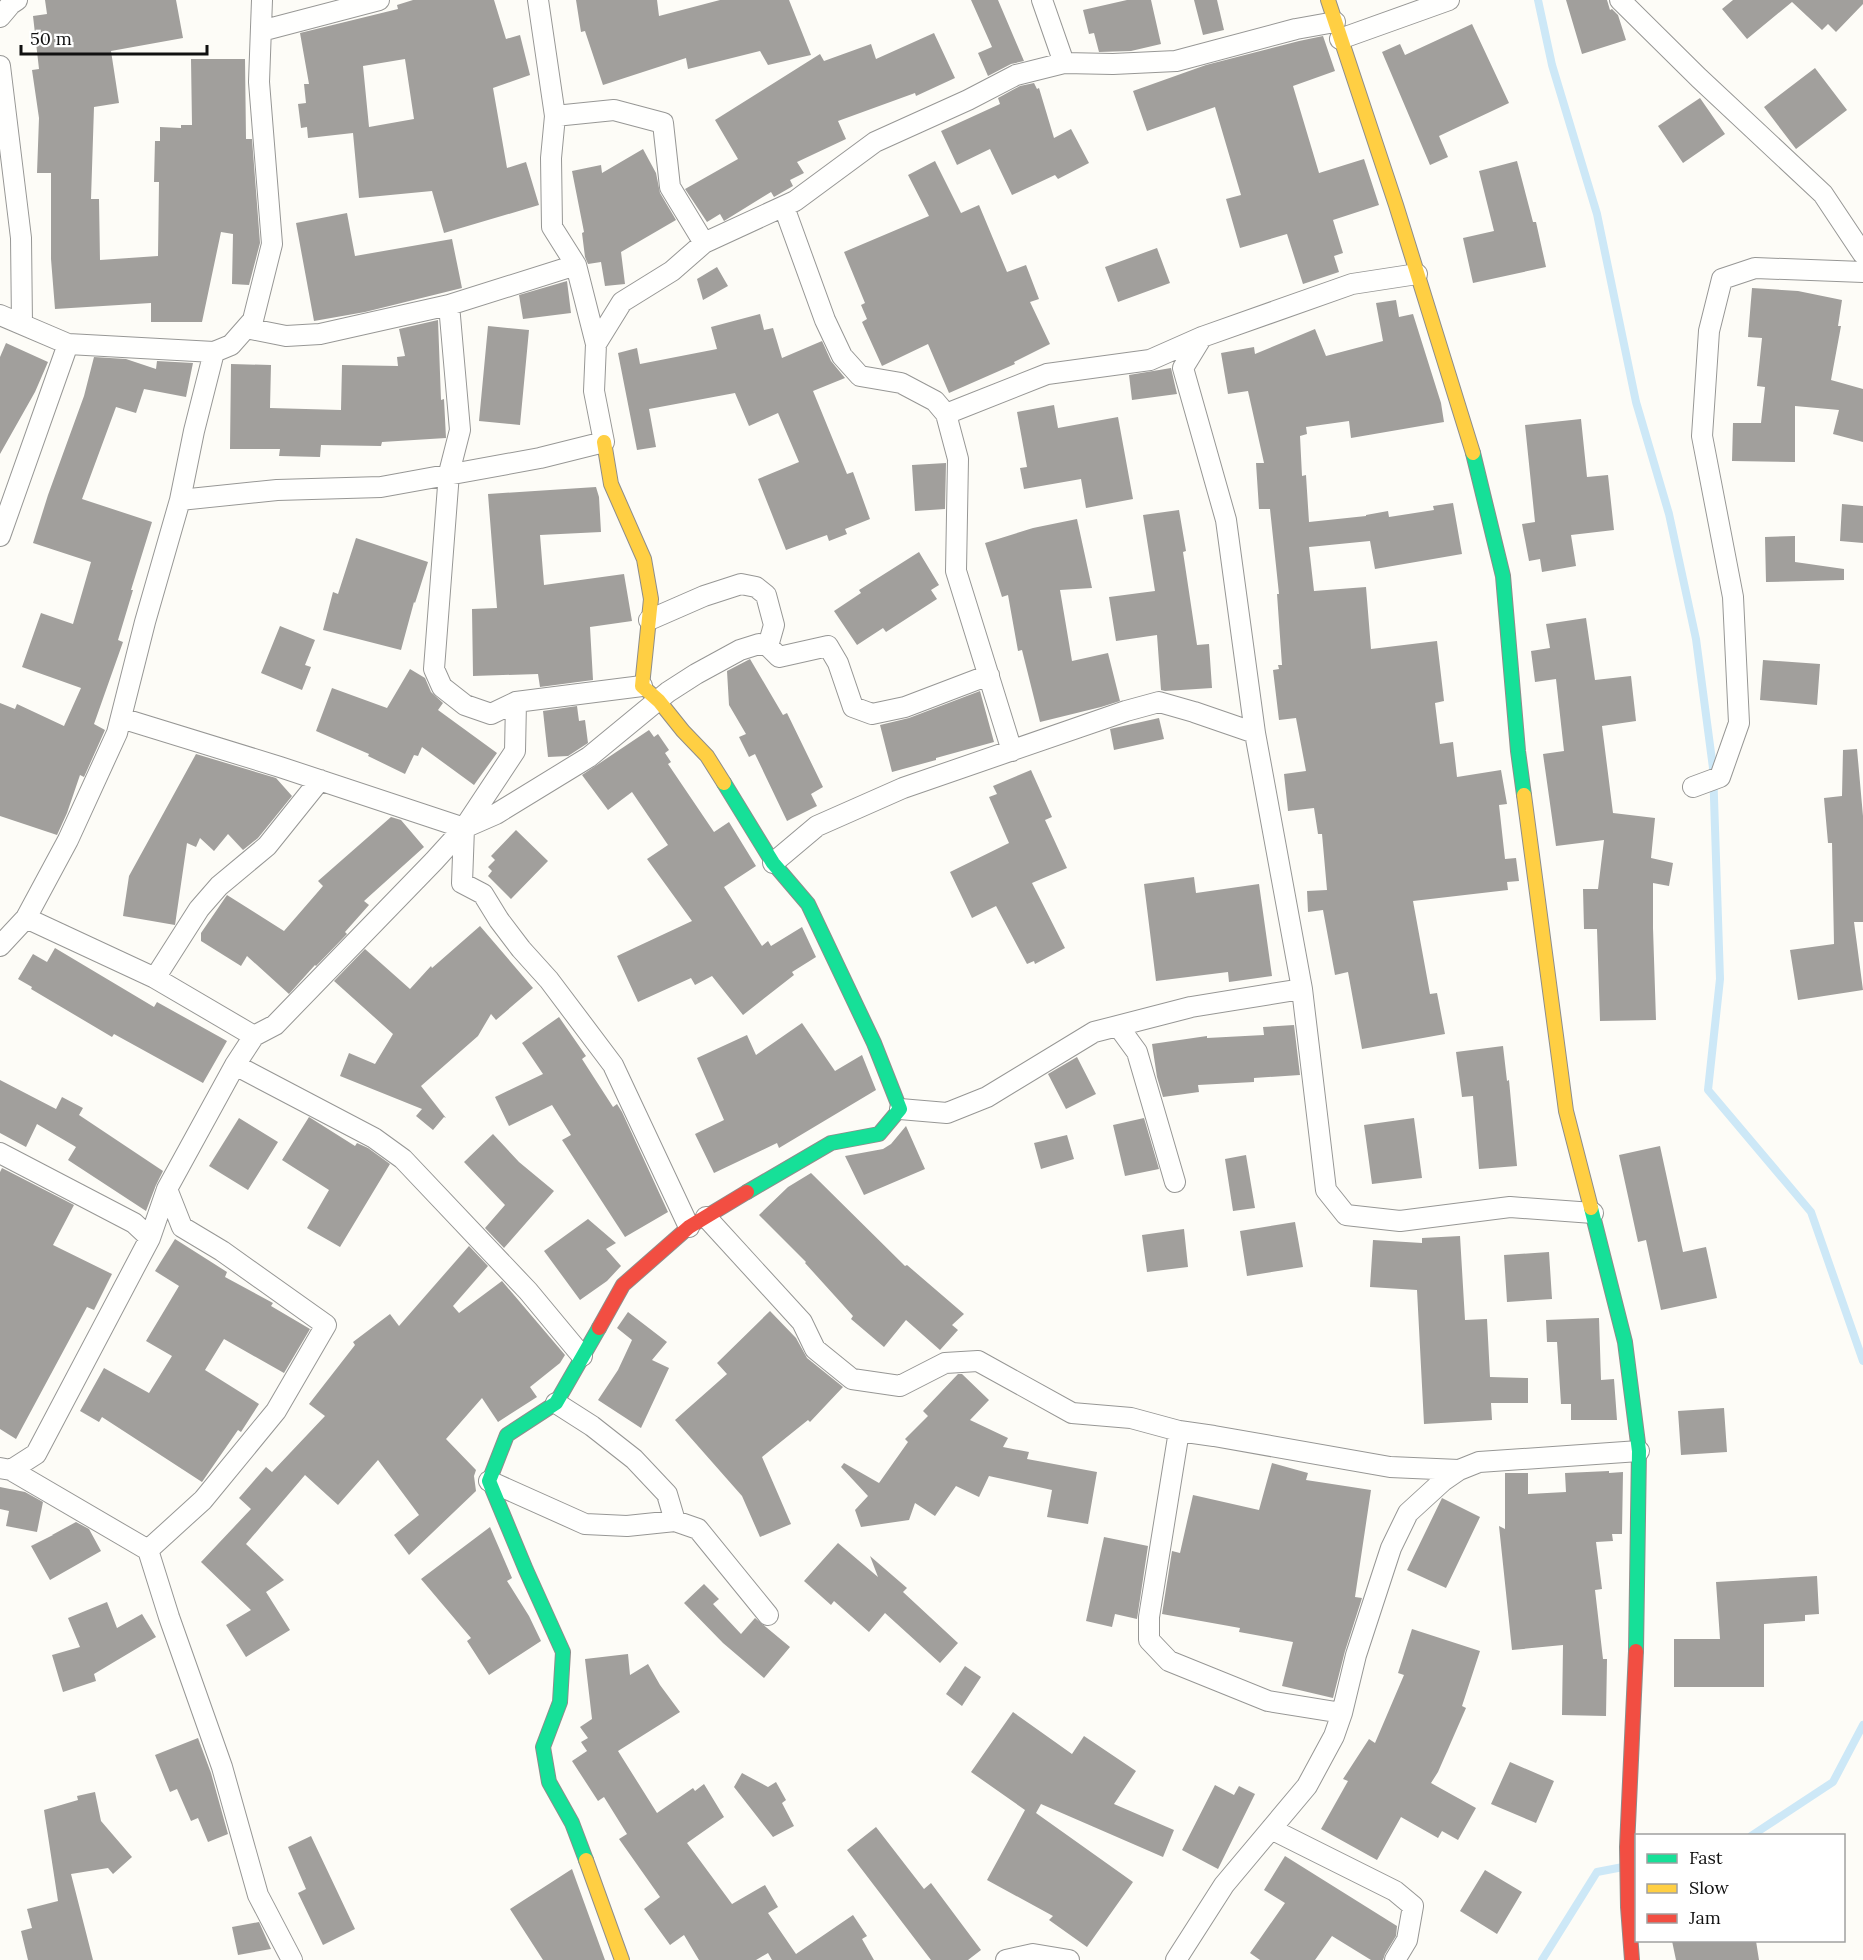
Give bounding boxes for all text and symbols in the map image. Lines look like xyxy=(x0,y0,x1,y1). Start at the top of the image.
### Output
scale bar xyxy=(21,18,207,56)
text: 50 m xyxy=(30,27,72,50)
legend xyxy=(1635,1834,1845,1942)
text: Fast xyxy=(1689,1846,1723,1869)
text: Slow xyxy=(1689,1876,1729,1899)
text: Jam xyxy=(1688,1906,1721,1929)

